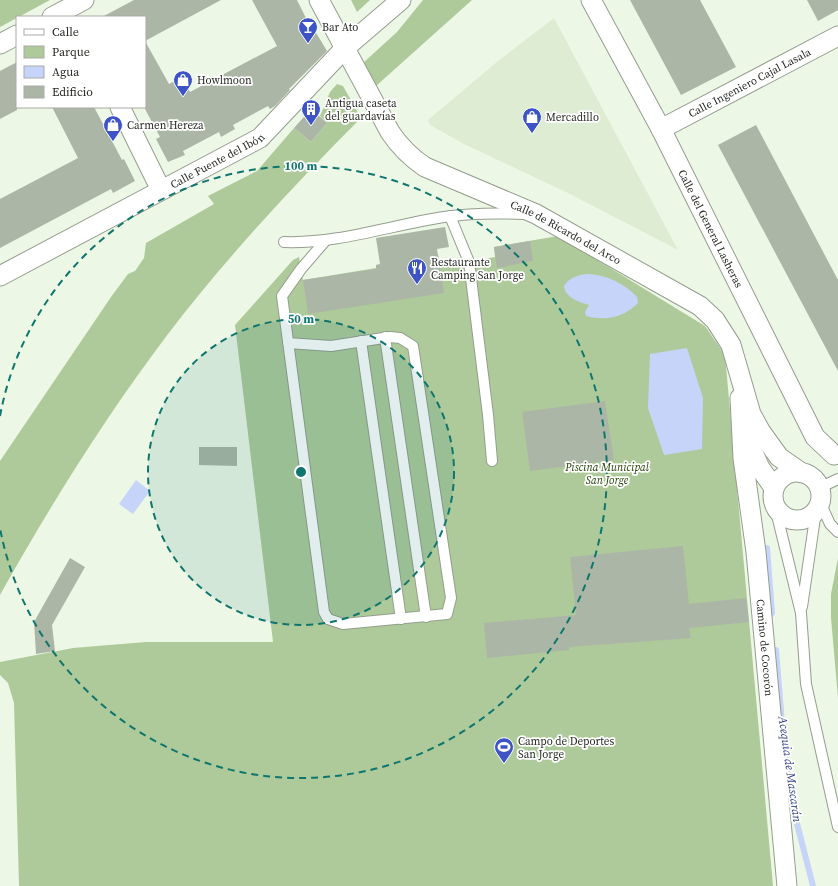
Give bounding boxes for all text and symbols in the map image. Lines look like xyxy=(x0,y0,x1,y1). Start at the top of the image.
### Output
legend xyxy=(16,16,146,108)
bar icon: Bar Ato xyxy=(297,16,319,44)
place label: Bar Ato xyxy=(322,20,358,35)
text: Calle xyxy=(52,24,79,40)
text: Parque xyxy=(52,44,90,60)
street label: Calle Ingeniero Cajal Lasala xyxy=(686,44,814,121)
text: Agua xyxy=(52,64,80,80)
shop icon: Howlmoon xyxy=(172,69,194,97)
place label: Howlmoon xyxy=(197,73,252,88)
text: Edificio xyxy=(52,84,93,100)
place label: Antigua caseta del guardavías xyxy=(325,96,397,124)
building icon: Antigua caseta del guardavías xyxy=(300,98,322,126)
shop icon: Mercadillo xyxy=(521,106,543,134)
place label: Mercadillo xyxy=(546,110,599,125)
shop icon: Carmen Hereza xyxy=(102,114,124,142)
place label: Carmen Hereza xyxy=(127,118,204,133)
street label: Calle Fuente del Ibón xyxy=(168,130,269,192)
text: 100 m xyxy=(285,158,318,174)
street label: Calle del General Lasheras xyxy=(674,167,746,291)
street label: Calle de Ricardo del Arco xyxy=(508,197,624,268)
place label: Restaurante Camping San Jorge xyxy=(431,255,524,283)
restaurant icon: Restaurante Camping San Jorge xyxy=(406,257,428,285)
text: 50 m xyxy=(288,311,314,327)
park label: Piscina Municipal San Jorge xyxy=(564,460,650,488)
centre of rings xyxy=(294,465,308,479)
street label: Camino de Cocorón xyxy=(752,599,776,697)
water label: Acequia de Mascarán xyxy=(775,714,805,823)
place label: Campo de Deportes San Jorge xyxy=(518,734,614,762)
sports icon: Campo de Deportes San Jorge xyxy=(493,736,515,764)

